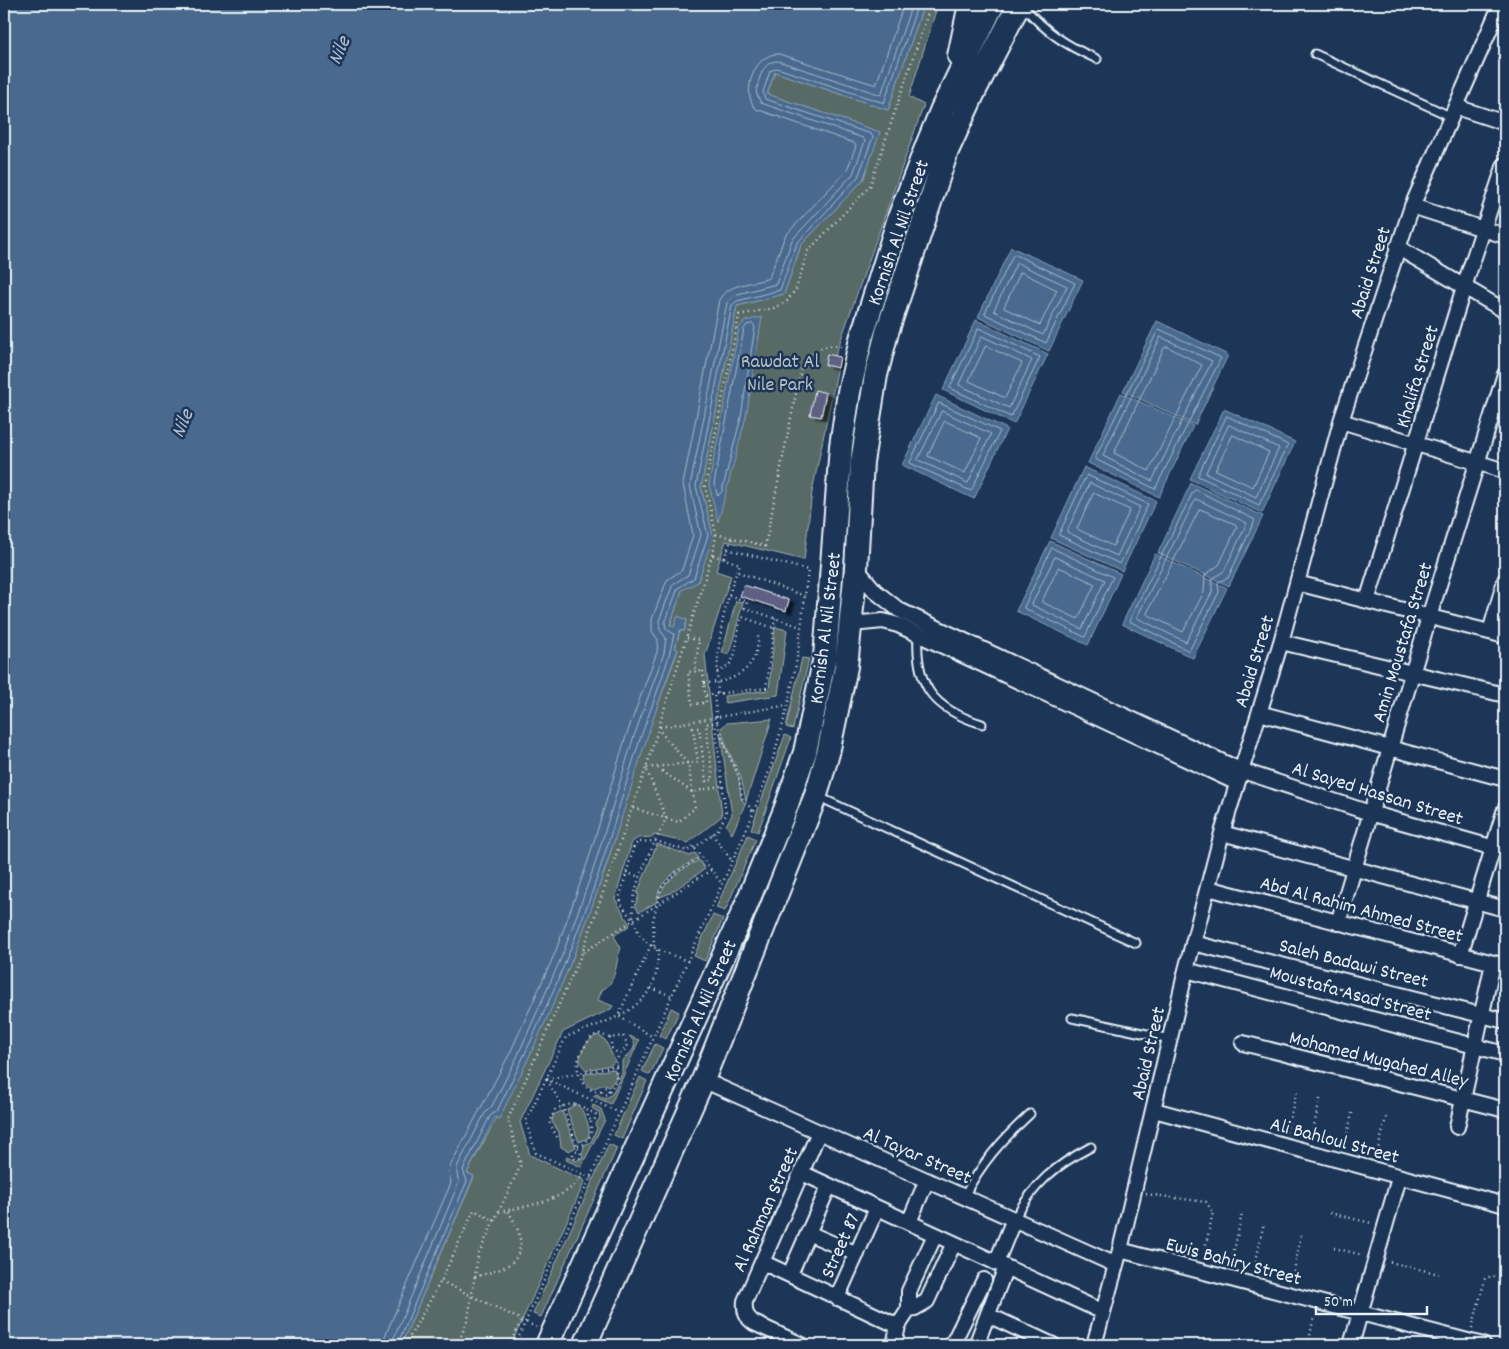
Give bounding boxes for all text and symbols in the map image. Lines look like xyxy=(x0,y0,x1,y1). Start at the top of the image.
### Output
water label: Nile xyxy=(321,31,361,70)
street label: Kornish Al Nil Street xyxy=(862,156,938,310)
street label: Abaid Street xyxy=(1344,223,1400,323)
street label: Khalifa Street xyxy=(1390,322,1448,432)
park label: Rawdat Al Nile Park xyxy=(741,349,819,400)
water label: Nile xyxy=(164,404,204,443)
street label: Kornish Al Nil Street xyxy=(804,551,850,706)
street label: Amin Moustafa Street xyxy=(1366,559,1442,726)
street label: Abaid Street xyxy=(1229,612,1283,711)
street label: Al Sayed Hassan Street xyxy=(1288,756,1466,834)
street label: Abd Al Rahim Ahmed Street xyxy=(1257,870,1466,951)
street label: Saleh Badawi Street xyxy=(1276,933,1431,997)
street label: Kornish Al Nil Street xyxy=(658,936,746,1087)
street label: Moustafa Asad Street xyxy=(1266,960,1434,1030)
street label: Abaid Street xyxy=(1126,1004,1174,1103)
street label: Mohamed Mugahed Alley xyxy=(1286,1025,1472,1097)
street label: Ali Bahloul Street xyxy=(1267,1111,1402,1173)
street label: Al Tayar Street xyxy=(858,1120,975,1193)
street label: Al Rahman Street xyxy=(727,1143,807,1277)
street label: Street 87 xyxy=(815,1209,869,1283)
street label: Ewis Bahiry Street xyxy=(1162,1231,1304,1294)
scale bar xyxy=(1316,1284,1428,1316)
text: 50 m xyxy=(1324,1292,1353,1314)

